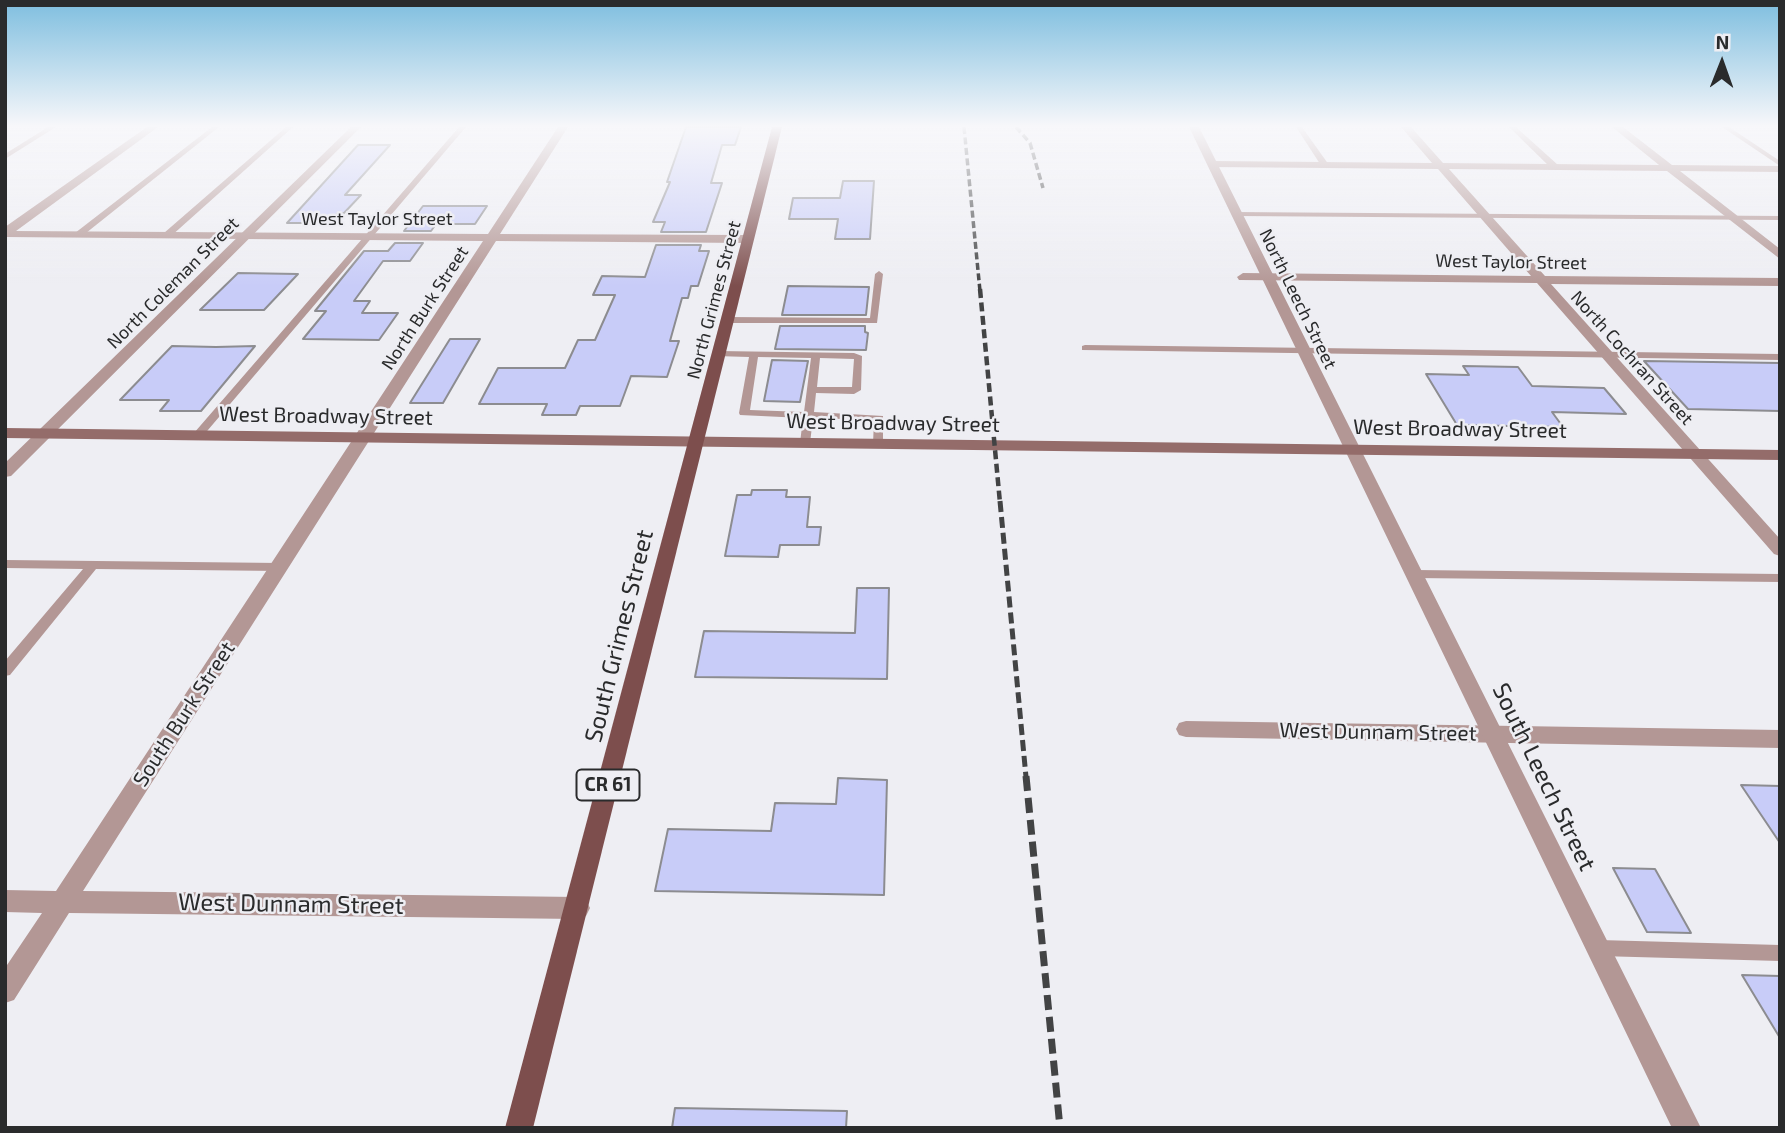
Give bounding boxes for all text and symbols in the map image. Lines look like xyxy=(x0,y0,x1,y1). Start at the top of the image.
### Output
north arrow xyxy=(1687,28,1757,98)
text: N xyxy=(1715,30,1729,53)
street label: West Taylor Street xyxy=(301,208,453,230)
street label: North Coleman Street xyxy=(103,213,243,353)
street label: North Grimes Street xyxy=(682,218,746,382)
street label: North Leech Street xyxy=(1255,225,1341,373)
street label: North Burk Street xyxy=(377,242,473,374)
street label: West Taylor Street xyxy=(1435,250,1587,274)
street label: North Cochran Street xyxy=(1566,287,1698,429)
street label: West Broadway Street xyxy=(219,402,433,430)
street label: West Broadway Street xyxy=(786,409,1000,437)
street label: West Broadway Street xyxy=(1353,415,1567,443)
street label: South Grimes Street xyxy=(579,527,659,745)
street label: South Burk Street xyxy=(128,637,240,791)
street label: South Leech Street xyxy=(1486,679,1602,875)
street label: West Dunnam Street xyxy=(1279,718,1477,746)
road number: CR 61 xyxy=(576,770,640,800)
street label: West Dunnam Street xyxy=(178,888,404,920)

